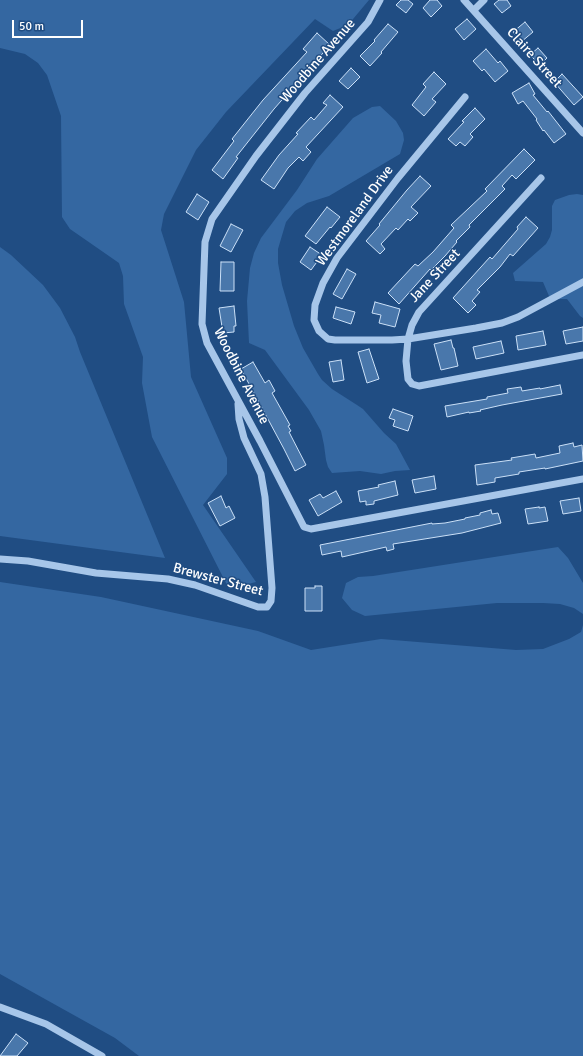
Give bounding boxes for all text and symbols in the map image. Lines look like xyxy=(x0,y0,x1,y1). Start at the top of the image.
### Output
scale bar xyxy=(14,12,85,38)
street label: Woodbine Avenue xyxy=(277,15,359,107)
text: 50 m xyxy=(19,19,44,34)
street label: Claire Street xyxy=(503,25,565,91)
street label: Westmoreland Drive xyxy=(313,162,397,270)
street label: Jane Street xyxy=(406,246,464,306)
street label: Woodbine Avenue xyxy=(209,325,273,427)
street label: Brewster Street xyxy=(171,560,265,600)

